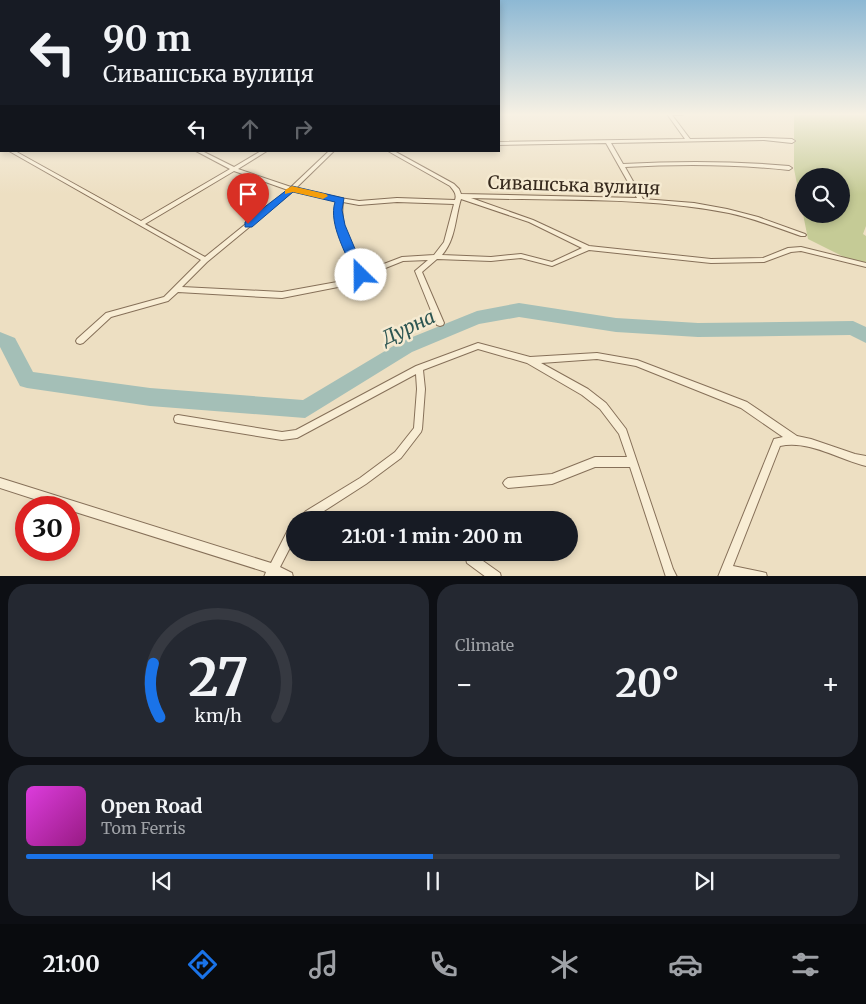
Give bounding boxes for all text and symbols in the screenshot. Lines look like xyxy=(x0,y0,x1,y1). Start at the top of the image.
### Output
text: 90 m xyxy=(103,17,191,61)
icon: left xyxy=(20,20,85,85)
text: Сивашська вулиця xyxy=(103,60,314,88)
icon: left xyxy=(183,115,211,143)
icon: ahead xyxy=(236,115,264,143)
icon: right xyxy=(289,115,317,143)
map controls xyxy=(795,168,850,223)
button: search xyxy=(795,168,850,223)
street label: Сивашська вулиця xyxy=(487,170,661,200)
pin xyxy=(227,173,269,224)
icon: arrive xyxy=(234,180,262,208)
position arrow xyxy=(334,248,386,300)
water label: Дурна xyxy=(376,304,439,351)
speed limit sign: 30 xyxy=(15,496,80,561)
text: 21:01 · 1 min · 200 m xyxy=(342,524,522,548)
text: Climate xyxy=(455,635,514,655)
text: 27 xyxy=(188,645,249,710)
text: 20° xyxy=(615,660,680,707)
text: − xyxy=(455,666,474,702)
text: + xyxy=(821,666,840,702)
text: km/h xyxy=(195,704,242,727)
text: Open Road xyxy=(101,794,203,818)
text: Tom Ferris xyxy=(101,818,186,838)
icon: previous xyxy=(148,867,176,895)
icon: pause xyxy=(419,867,447,895)
icon: next xyxy=(690,867,718,895)
icon: directions xyxy=(185,947,220,982)
icon: music xyxy=(306,947,341,982)
icon: phone xyxy=(426,947,461,982)
icon: climate xyxy=(547,947,582,982)
icon: car xyxy=(668,947,703,982)
icon: filters xyxy=(788,947,823,982)
text: 21:00 xyxy=(43,950,100,978)

